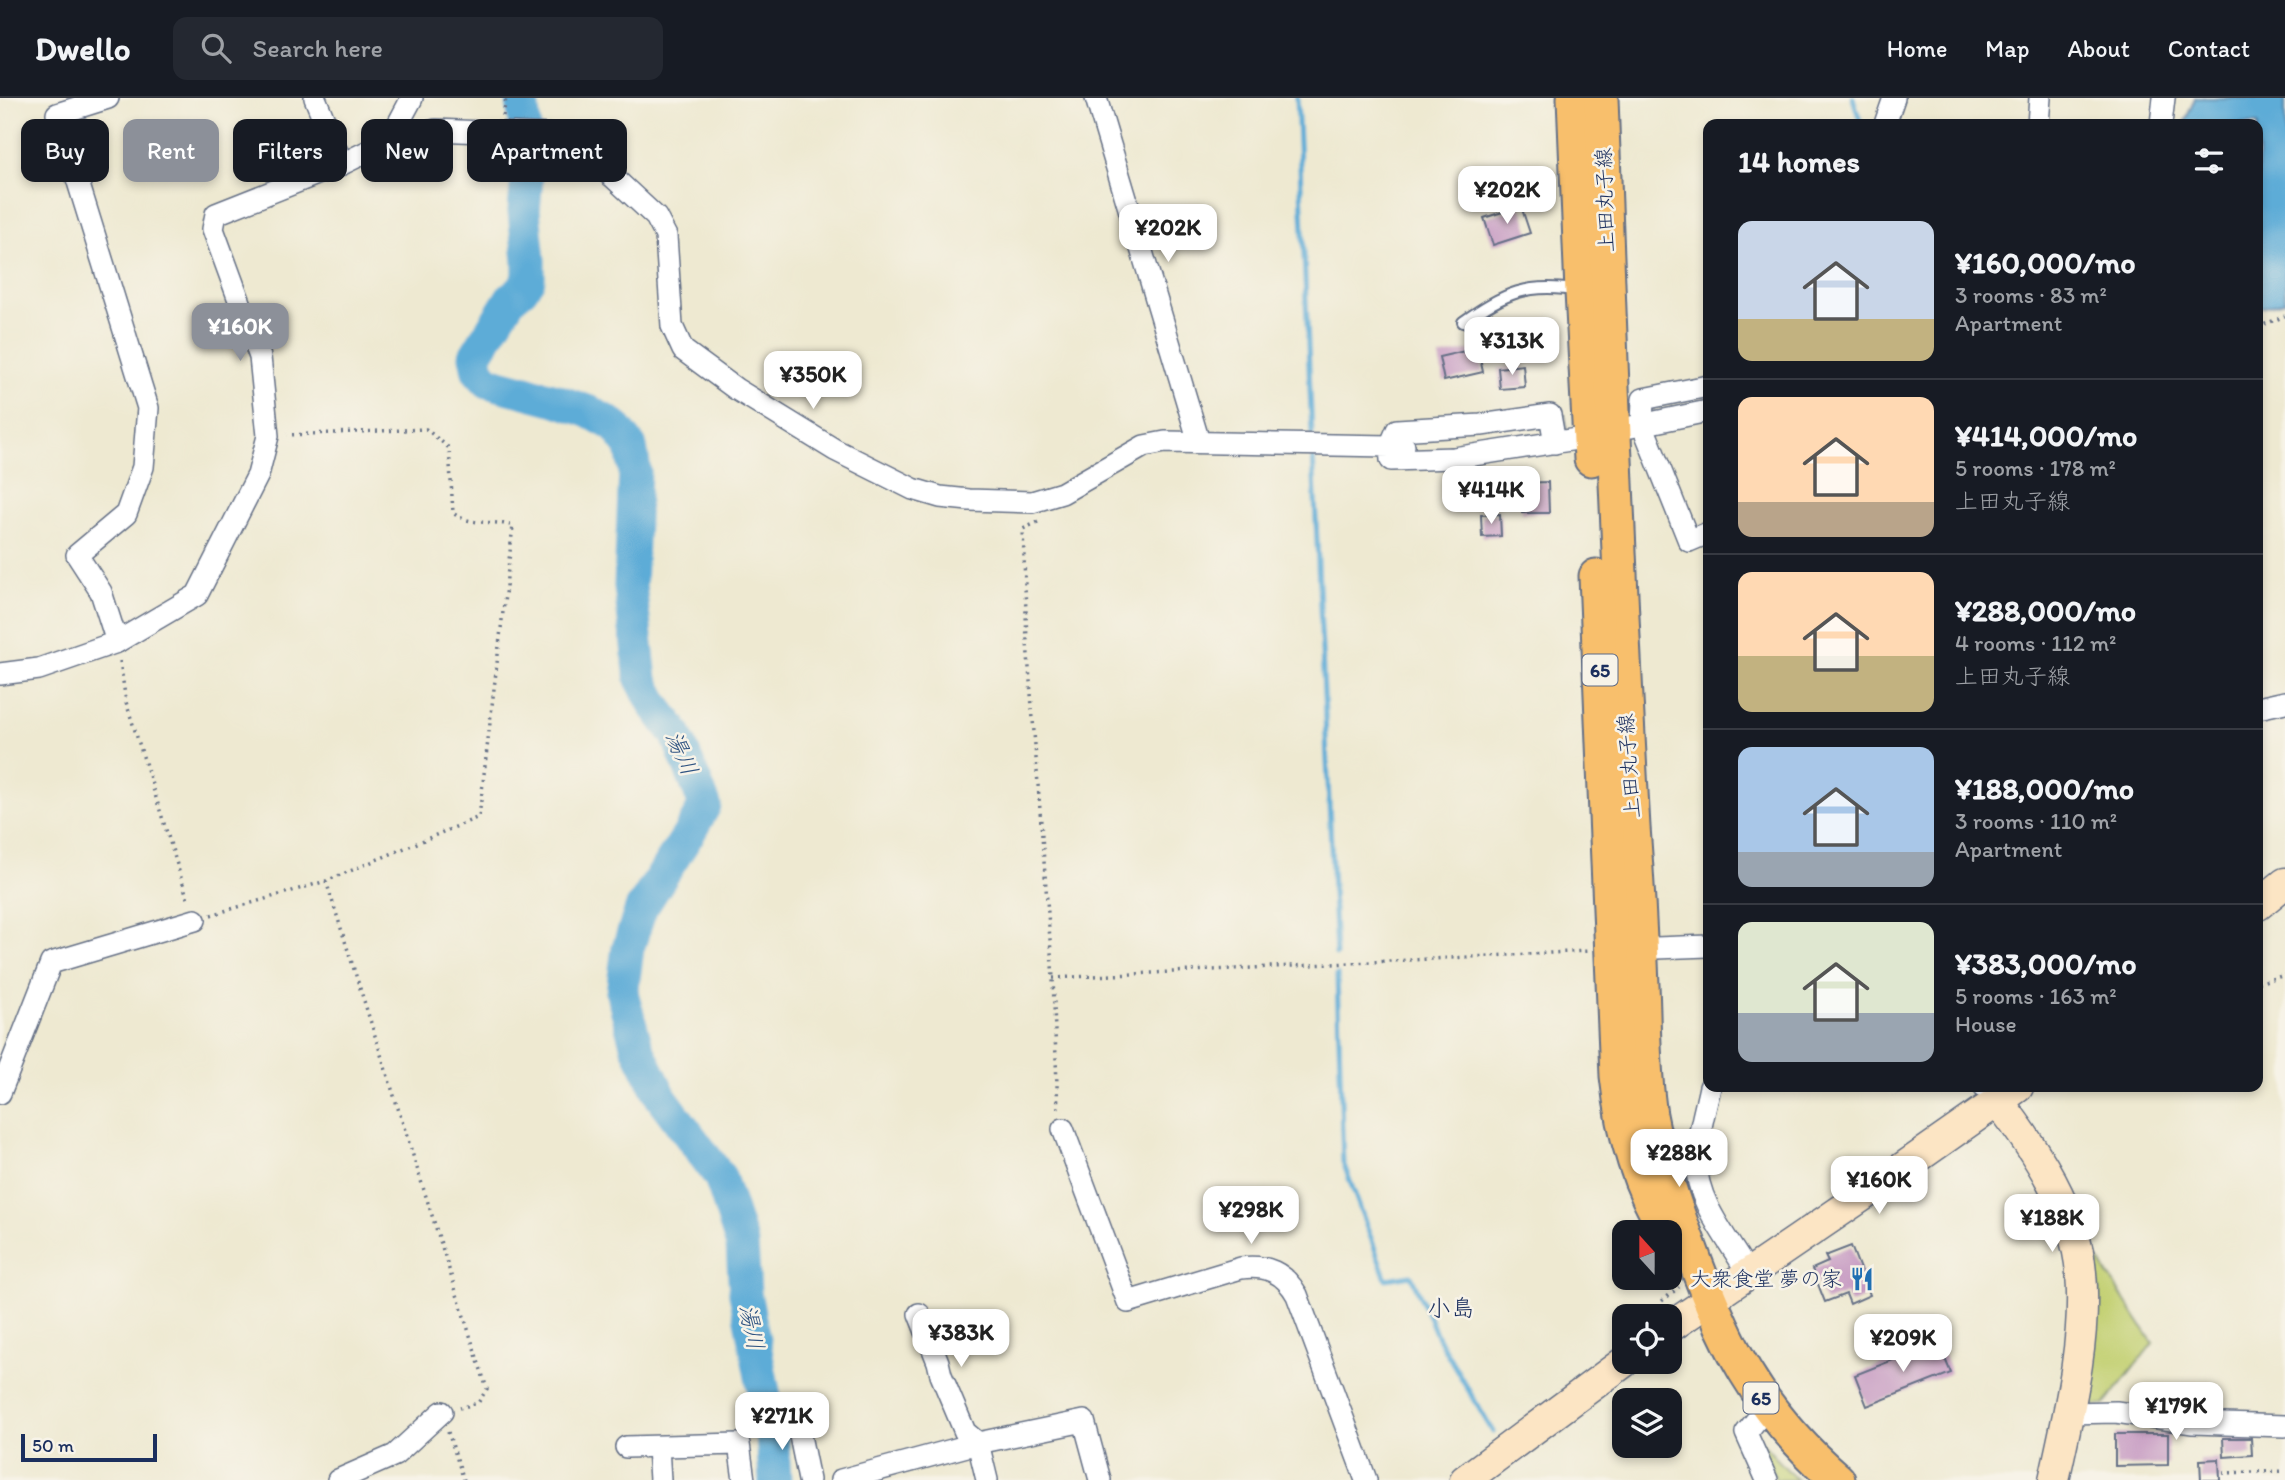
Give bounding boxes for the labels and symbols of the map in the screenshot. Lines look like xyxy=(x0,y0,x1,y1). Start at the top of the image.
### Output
street label: 上田丸子線 xyxy=(1590,147,1619,253)
pin: ¥202K xyxy=(1458,166,1556,226)
pin: ¥202K xyxy=(1119,204,1217,264)
pin: ¥160K xyxy=(191,303,289,363)
pin: ¥313K xyxy=(1463,317,1561,377)
pin: ¥350K xyxy=(764,352,862,411)
pin: ¥414K xyxy=(1442,466,1540,526)
road number: 65 xyxy=(1582,654,1618,685)
street label: 上田丸子線 xyxy=(1612,713,1645,819)
water label: 湯川 xyxy=(660,726,704,780)
pin: ¥288K xyxy=(1630,1130,1728,1189)
pin: ¥160K xyxy=(1830,1156,1928,1216)
pin: ¥298K xyxy=(1202,1186,1300,1246)
pin: ¥188K xyxy=(2003,1194,2101,1254)
north arrow xyxy=(1612,1220,1682,1290)
restaurant icon: 大衆食堂 夢の家 xyxy=(1848,1265,1876,1293)
place label: 大衆食堂 夢の家 xyxy=(1690,1266,1842,1291)
district label: 小島 xyxy=(1427,1293,1475,1322)
water label: 湯川 xyxy=(734,1302,770,1352)
pin: ¥383K xyxy=(912,1310,1010,1369)
pin: ¥209K xyxy=(1854,1314,1952,1374)
road number: 65 xyxy=(1744,1382,1778,1414)
pin: ¥179K xyxy=(2127,1382,2225,1442)
pin: ¥271K xyxy=(733,1392,831,1452)
scale bar xyxy=(21,1431,158,1463)

